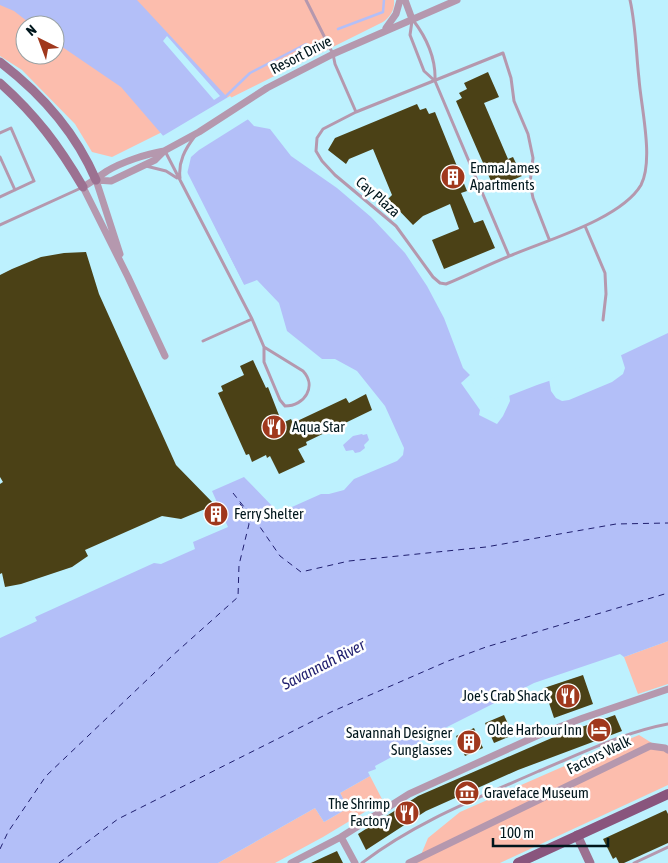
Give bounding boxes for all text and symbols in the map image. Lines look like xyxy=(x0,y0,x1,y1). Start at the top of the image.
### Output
north arrow xyxy=(15,15,65,65)
text: N xyxy=(23,22,40,39)
street label: Resort Drive xyxy=(267,32,334,77)
place label: EmmaJames Apartments xyxy=(470,159,540,193)
building icon: EmmaJames Apartments xyxy=(440,164,466,190)
street label: Cay Plaza xyxy=(353,173,404,220)
restaurant icon: Aqua Star xyxy=(261,414,287,440)
place label: Aqua Star xyxy=(292,418,345,435)
building icon: Ferry Shelter xyxy=(203,501,229,527)
place label: Ferry Shelter xyxy=(234,505,304,522)
water label: Savannah River xyxy=(277,635,369,693)
restaurant icon: Joe's Crab Shack xyxy=(555,683,581,709)
place label: Joe's Crab Shack xyxy=(462,687,550,704)
hotel icon: Olde Harbour Inn xyxy=(586,717,612,743)
place label: Olde Harbour Inn xyxy=(487,721,582,738)
place label: Savannah Designer Sunglasses xyxy=(346,724,453,758)
building icon: Savannah Designer Sunglasses xyxy=(456,729,482,755)
street label: Factors Walk xyxy=(564,732,634,777)
museum icon: Graveface Museum xyxy=(454,780,480,806)
place label: Graveface Museum xyxy=(484,784,589,801)
place label: The Shrimp Factory xyxy=(328,795,390,829)
restaurant icon: The Shrimp Factory xyxy=(394,800,420,826)
scale bar xyxy=(493,816,608,848)
text: 100 m xyxy=(500,824,534,841)

